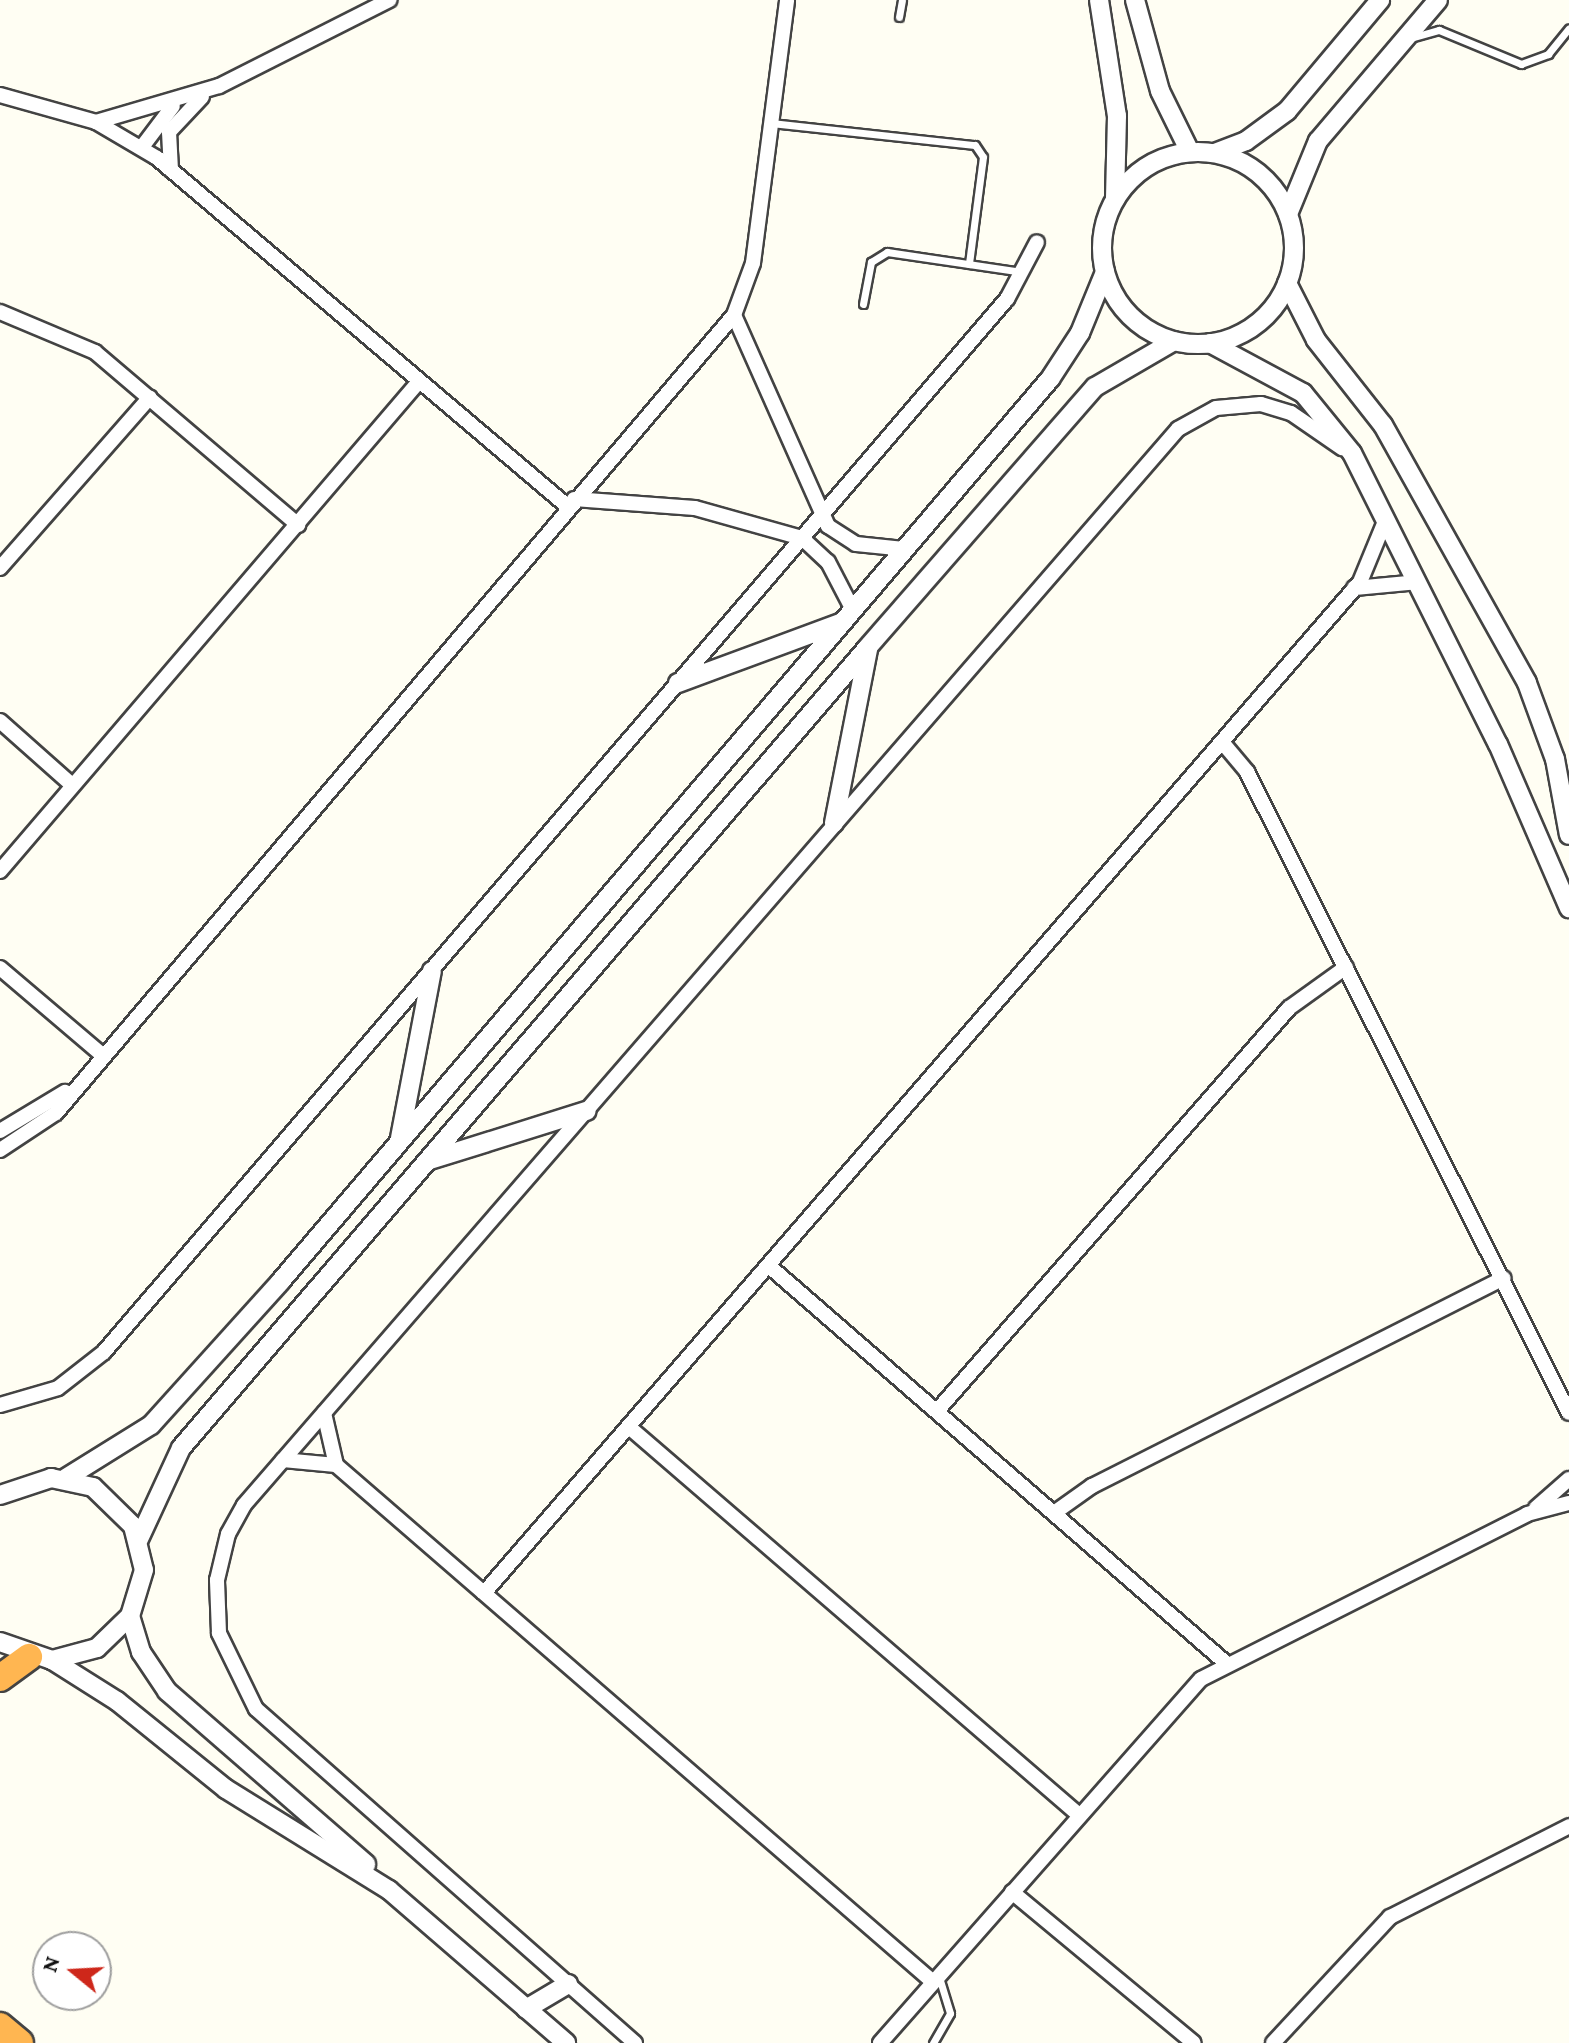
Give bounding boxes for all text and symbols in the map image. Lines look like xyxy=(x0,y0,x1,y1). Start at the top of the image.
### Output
north arrow xyxy=(32,1931,112,2011)
text: N xyxy=(36,1953,65,1975)

